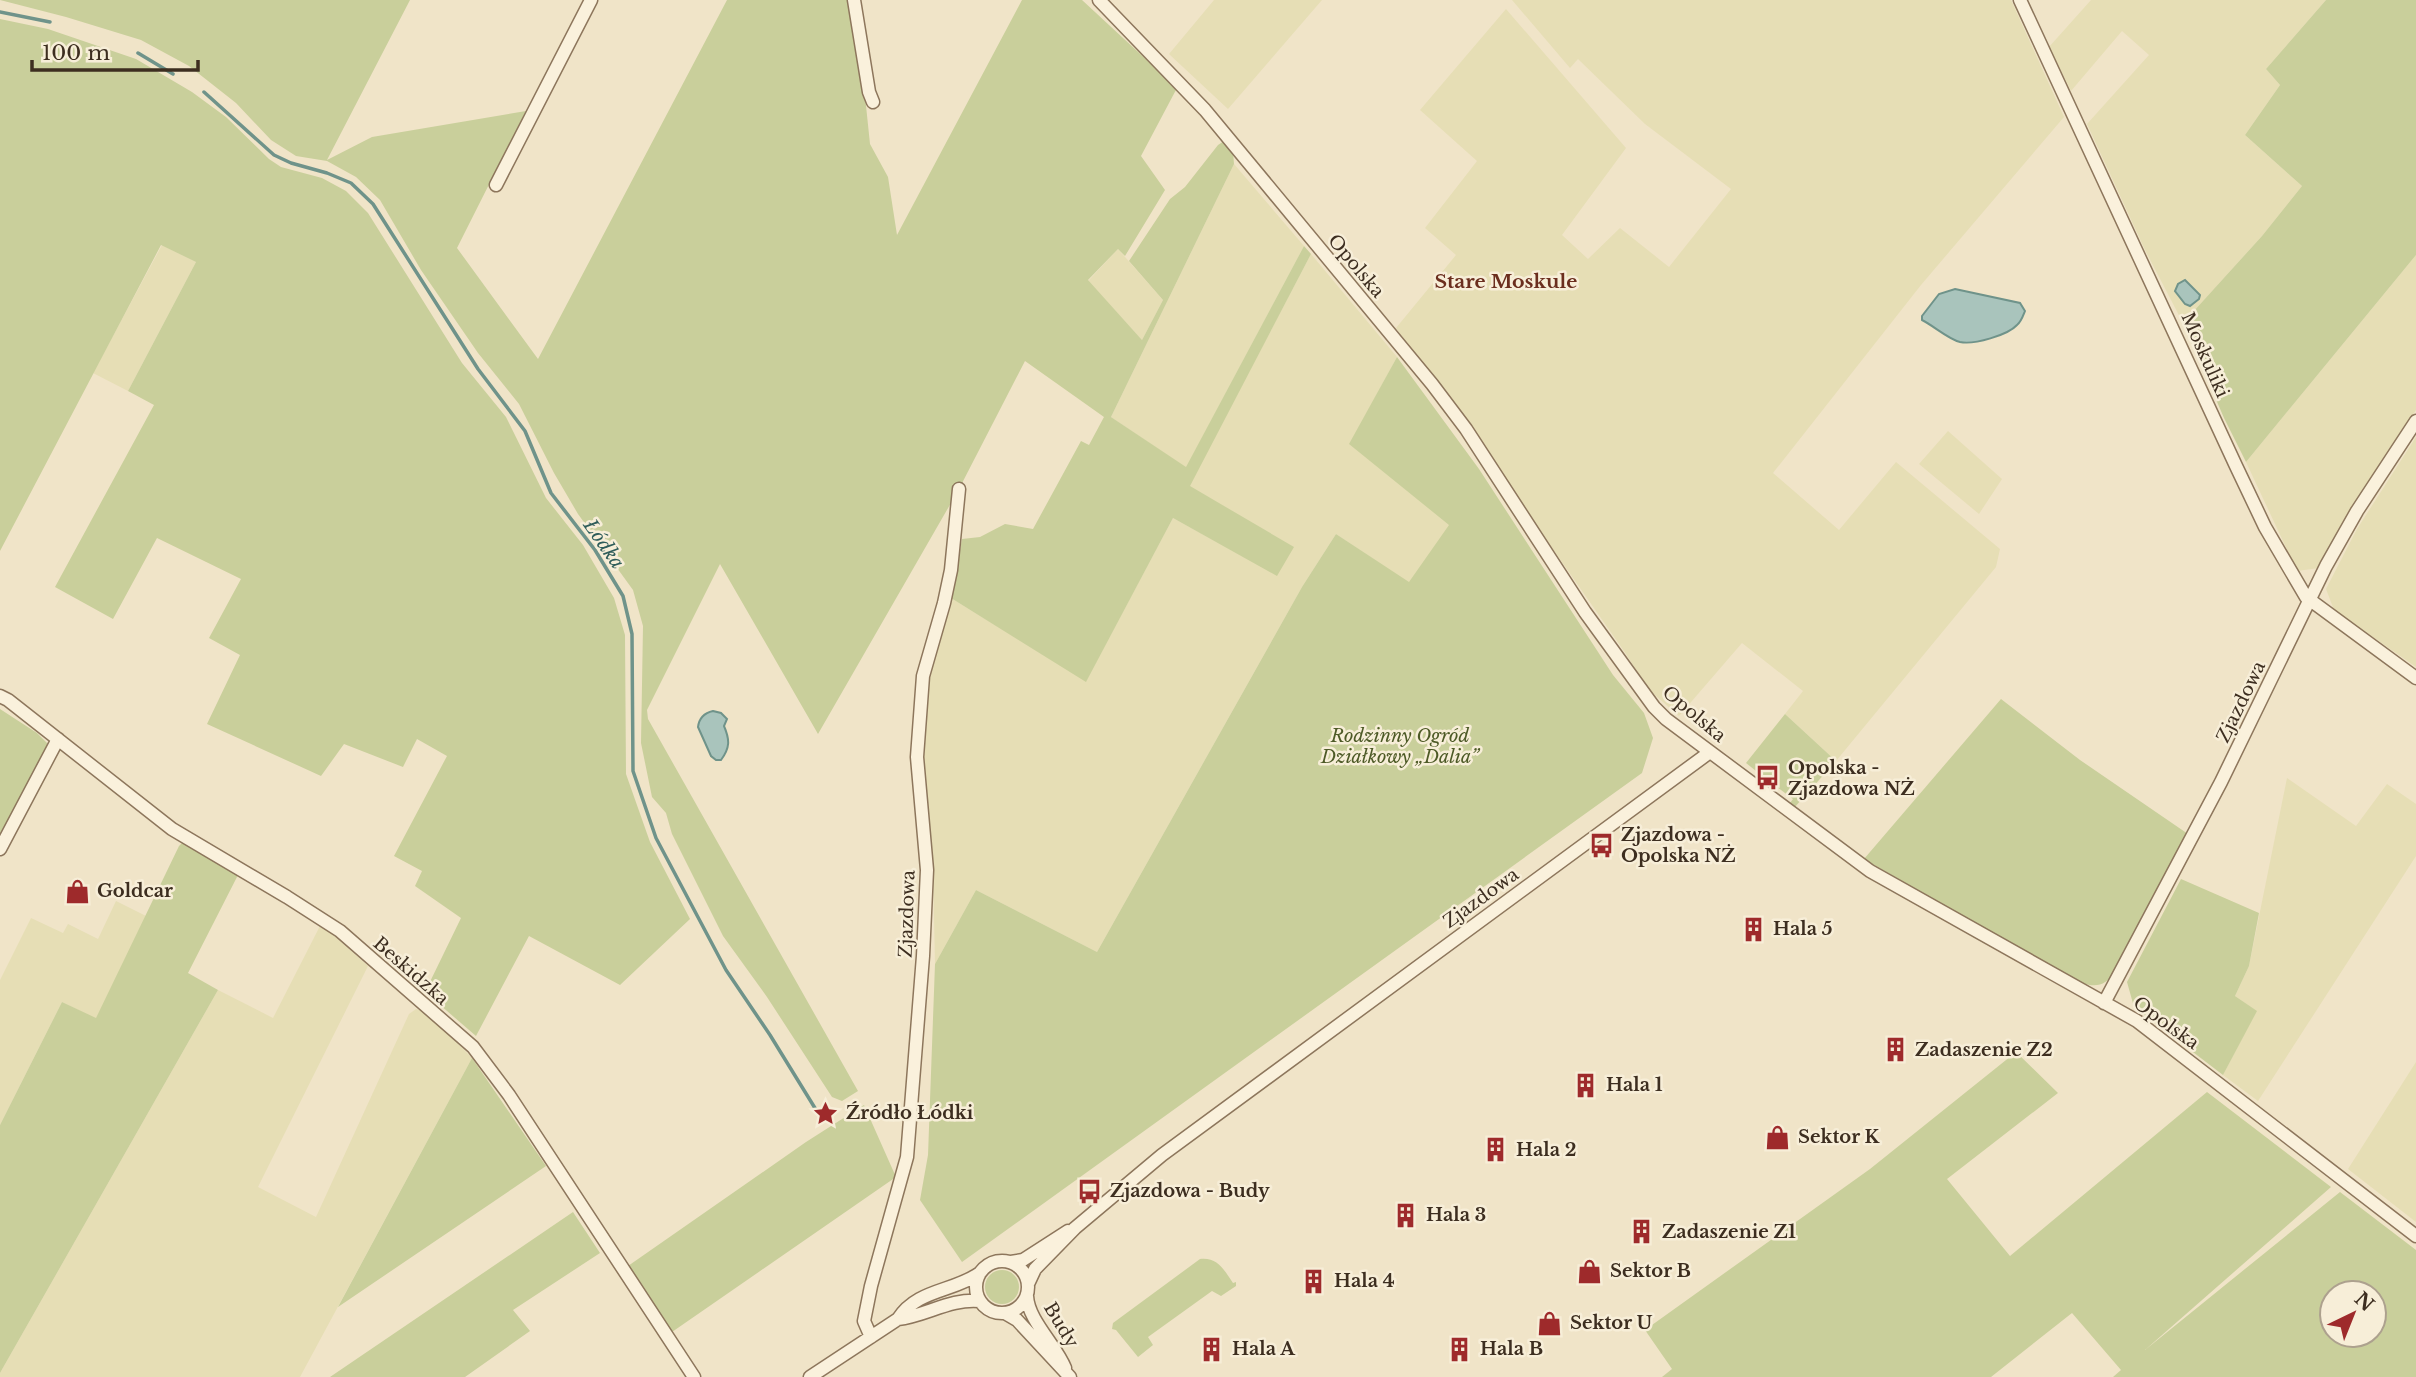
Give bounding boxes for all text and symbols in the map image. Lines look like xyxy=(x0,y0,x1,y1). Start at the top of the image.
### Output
scale bar xyxy=(32,28,198,72)
text: 100 m xyxy=(42,40,110,66)
street label: Opolska xyxy=(1323,230,1389,302)
district label: Stare Moskule xyxy=(1435,270,1577,293)
street label: Moskuliki xyxy=(2176,309,2234,401)
water label: Łódka xyxy=(578,514,629,573)
street label: Zjazdowa xyxy=(2212,658,2270,746)
street label: Opolska xyxy=(1658,681,1730,747)
park label: Rodzinny Ogród Działkowy „Dalia” xyxy=(1320,725,1481,768)
place label: Opolska - Zjazdowa NŻ xyxy=(1788,757,1915,800)
bus stop icon: Opolska - Zjazdowa NŻ xyxy=(1754,764,1782,792)
place label: Zjazdowa - Opolska NŻ xyxy=(1621,824,1736,867)
bus stop icon: Zjazdowa - Opolska NŻ xyxy=(1587,831,1615,859)
street label: Zjazdowa xyxy=(1439,863,1523,933)
street label: Zjazdowa xyxy=(894,870,920,958)
shop icon: Goldcar xyxy=(63,877,91,905)
place label: Goldcar xyxy=(97,880,173,902)
building icon: Hala 5 xyxy=(1739,915,1767,943)
place label: Hala 5 xyxy=(1773,918,1833,940)
street label: Beskidzka xyxy=(369,932,453,1010)
street label: Opolska xyxy=(2129,992,2203,1054)
building icon: Zadaszenie Z2 xyxy=(1881,1036,1909,1064)
place label: Zadaszenie Z2 xyxy=(1915,1039,2053,1061)
building icon: Hala 1 xyxy=(1572,1071,1600,1099)
place label: Hala 1 xyxy=(1606,1074,1663,1096)
place icon: Źródło Łódki xyxy=(812,1099,840,1127)
place label: Źródło Łódki xyxy=(846,1101,974,1124)
shop icon: Sektor K xyxy=(1764,1123,1792,1151)
place label: Sektor K xyxy=(1798,1126,1881,1148)
building icon: Hala 2 xyxy=(1482,1136,1510,1164)
place label: Hala 2 xyxy=(1516,1139,1577,1161)
bus stop icon: Zjazdowa - Budy xyxy=(1076,1177,1104,1205)
place label: Zjazdowa - Budy xyxy=(1110,1180,1270,1202)
building icon: Hala 3 xyxy=(1392,1201,1420,1229)
place label: Hala 3 xyxy=(1426,1204,1486,1226)
building icon: Zadaszenie Z1 xyxy=(1628,1218,1656,1246)
place label: Zadaszenie Z1 xyxy=(1662,1221,1796,1243)
shop icon: Sektor B xyxy=(1576,1257,1604,1285)
place label: Sektor B xyxy=(1610,1260,1691,1282)
building icon: Hala 4 xyxy=(1300,1267,1328,1295)
place label: Hala 4 xyxy=(1334,1270,1395,1292)
north arrow xyxy=(2318,1279,2388,1349)
text: N xyxy=(2350,1287,2379,1317)
street label: Budy xyxy=(1039,1298,1083,1352)
shop icon: Sektor U xyxy=(1536,1309,1564,1337)
place label: Sektor U xyxy=(1570,1312,1653,1334)
building icon: Hala A xyxy=(1198,1335,1226,1363)
building icon: Hala B xyxy=(1446,1335,1474,1363)
place label: Hala A xyxy=(1232,1338,1296,1360)
place label: Hala B xyxy=(1480,1338,1543,1360)

